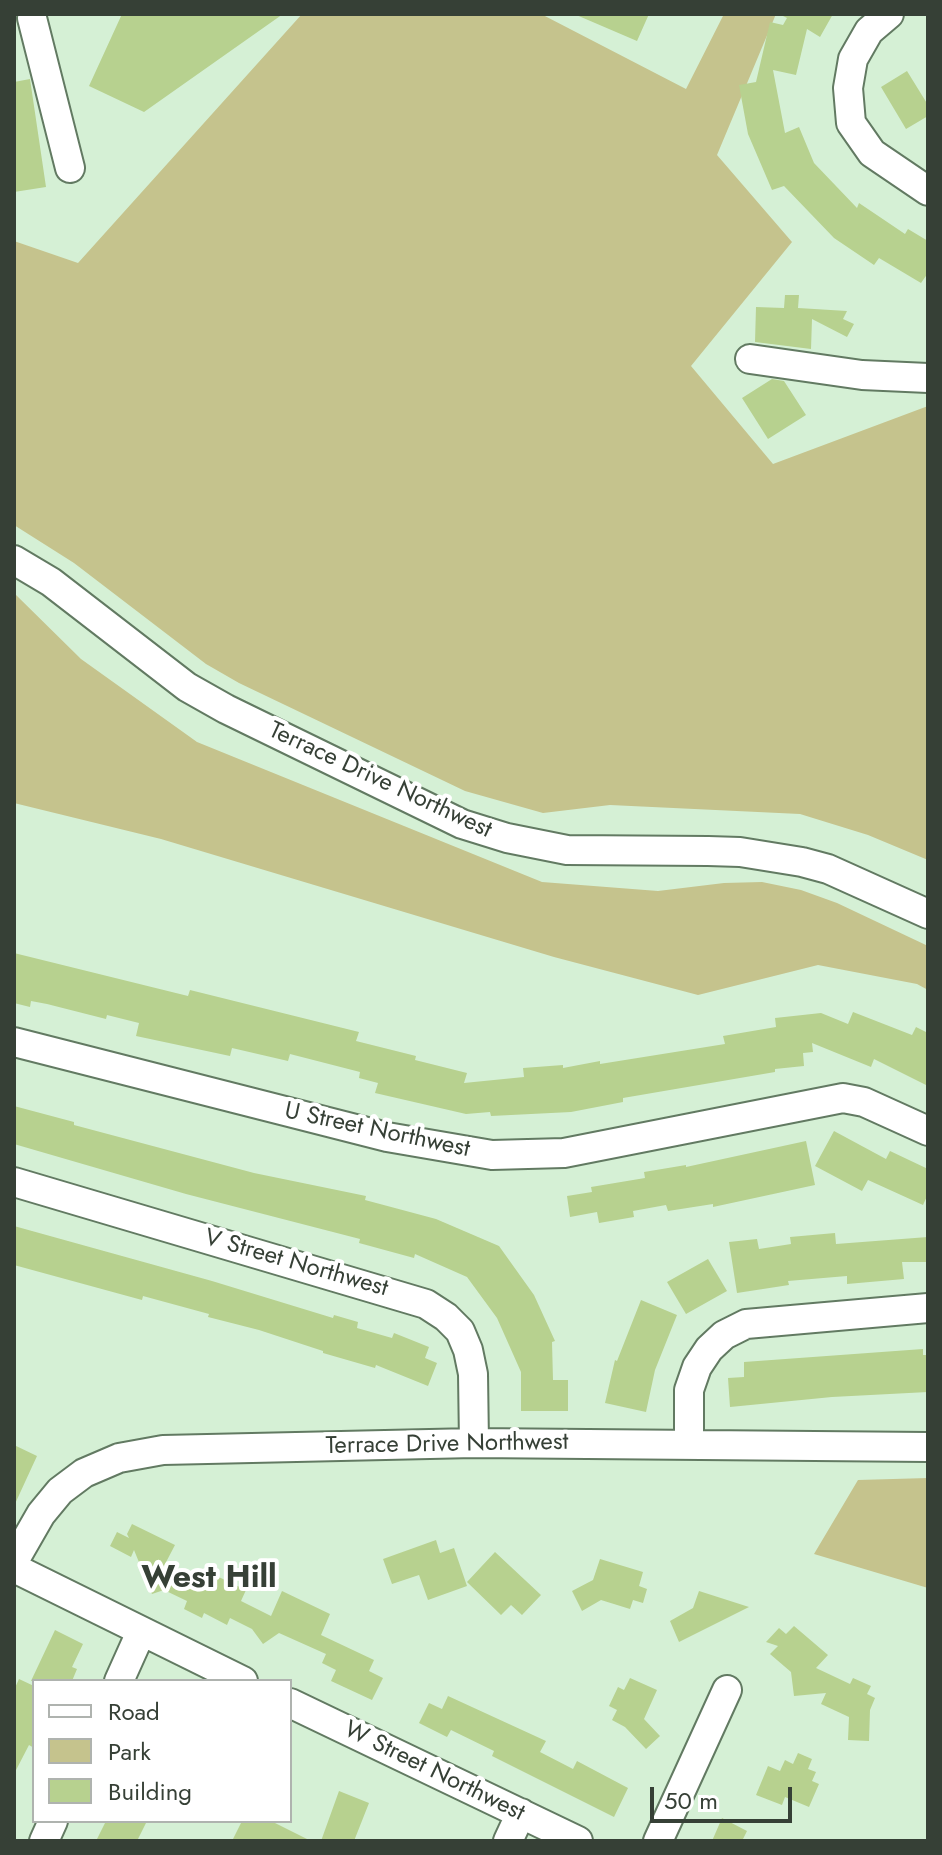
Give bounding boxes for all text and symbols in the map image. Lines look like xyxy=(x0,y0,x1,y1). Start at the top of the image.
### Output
street label: Terrace Drive Northwest xyxy=(264,717,496,845)
street label: U Street Northwest xyxy=(282,1097,472,1165)
street label: V Street Northwest xyxy=(201,1224,391,1304)
street label: Terrace Drive Northwest xyxy=(325,1428,569,1462)
district label: West Hill xyxy=(141,1560,277,1598)
legend xyxy=(32,1679,292,1823)
text: Road xyxy=(108,1694,160,1729)
street label: W Street Northwest xyxy=(339,1716,529,1828)
text: Park xyxy=(108,1734,151,1769)
scale bar xyxy=(654,1771,796,1821)
text: Building xyxy=(108,1774,192,1809)
text: 50 m xyxy=(664,1783,718,1818)

